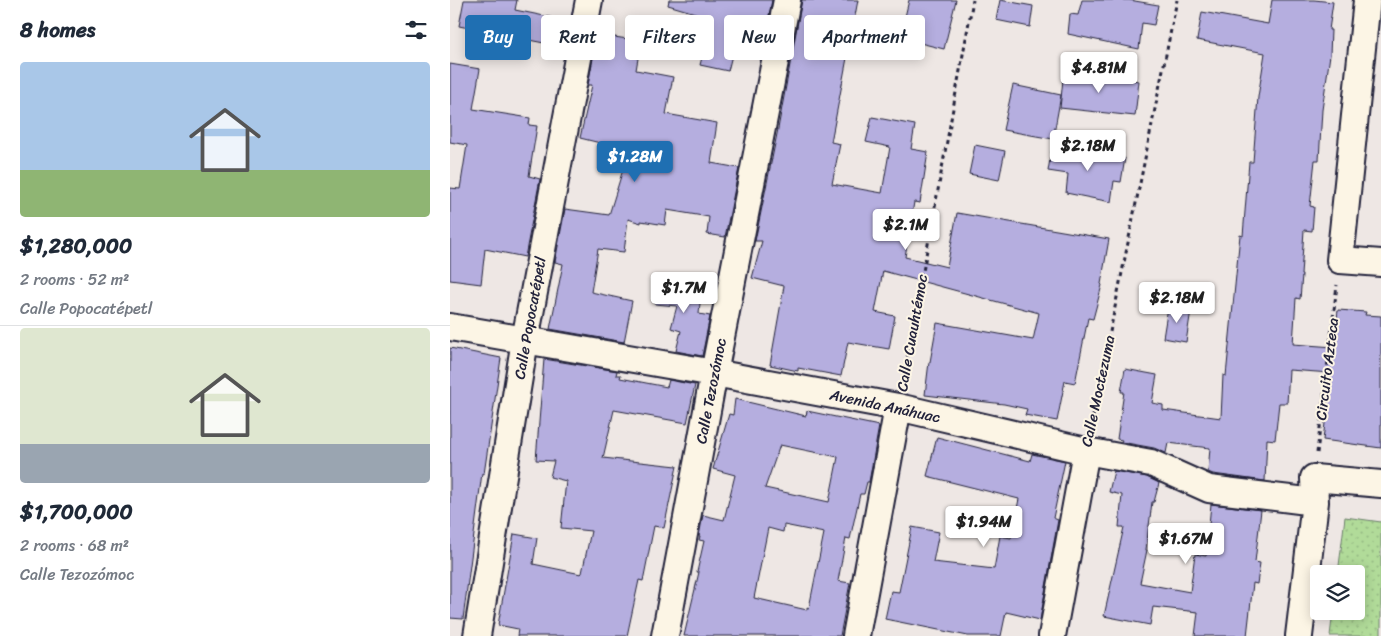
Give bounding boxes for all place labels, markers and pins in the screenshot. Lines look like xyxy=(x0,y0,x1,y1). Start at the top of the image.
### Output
pin: $4.81M xyxy=(1058,52,1140,94)
pin: $2.18M xyxy=(1047,130,1129,172)
pin: $1.28M xyxy=(594,140,676,183)
pin: $2.1M xyxy=(871,208,941,251)
pin: $1.7M xyxy=(649,272,719,314)
pin: $2.18M xyxy=(1136,282,1218,324)
pin: $1.94M xyxy=(943,506,1025,548)
pin: $1.67M xyxy=(1145,522,1227,565)

